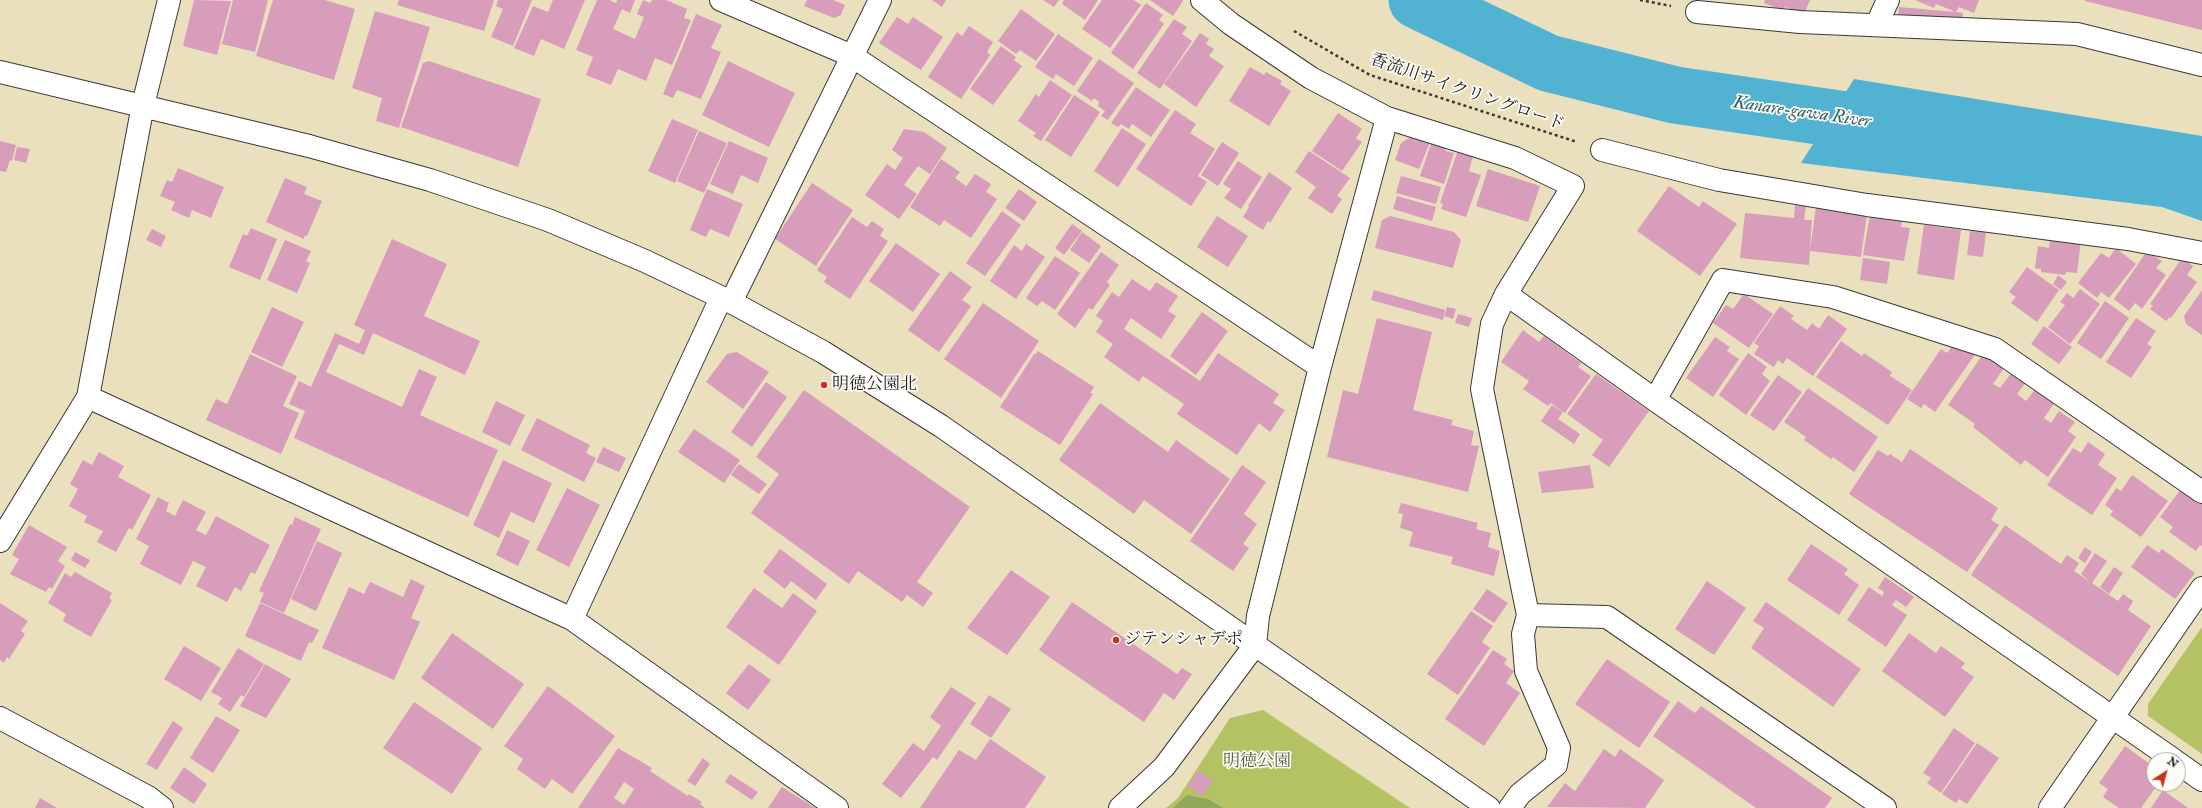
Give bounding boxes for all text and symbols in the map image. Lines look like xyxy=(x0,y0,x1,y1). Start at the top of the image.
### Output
street label: 香流川サイクリングロード xyxy=(1367,50,1567,136)
water label: Kanare-gawa River xyxy=(1732,93,1872,133)
place label: 明徳公園北 xyxy=(832,375,917,395)
marker: 明徳公園北 xyxy=(819,380,829,390)
place label: ジテンシャデポ xyxy=(1124,630,1243,650)
marker: ジテンシャデポ xyxy=(1111,635,1121,645)
park label: 明徳公園 xyxy=(1223,752,1291,772)
north arrow xyxy=(2146,752,2186,792)
text: N xyxy=(2165,755,2181,771)

